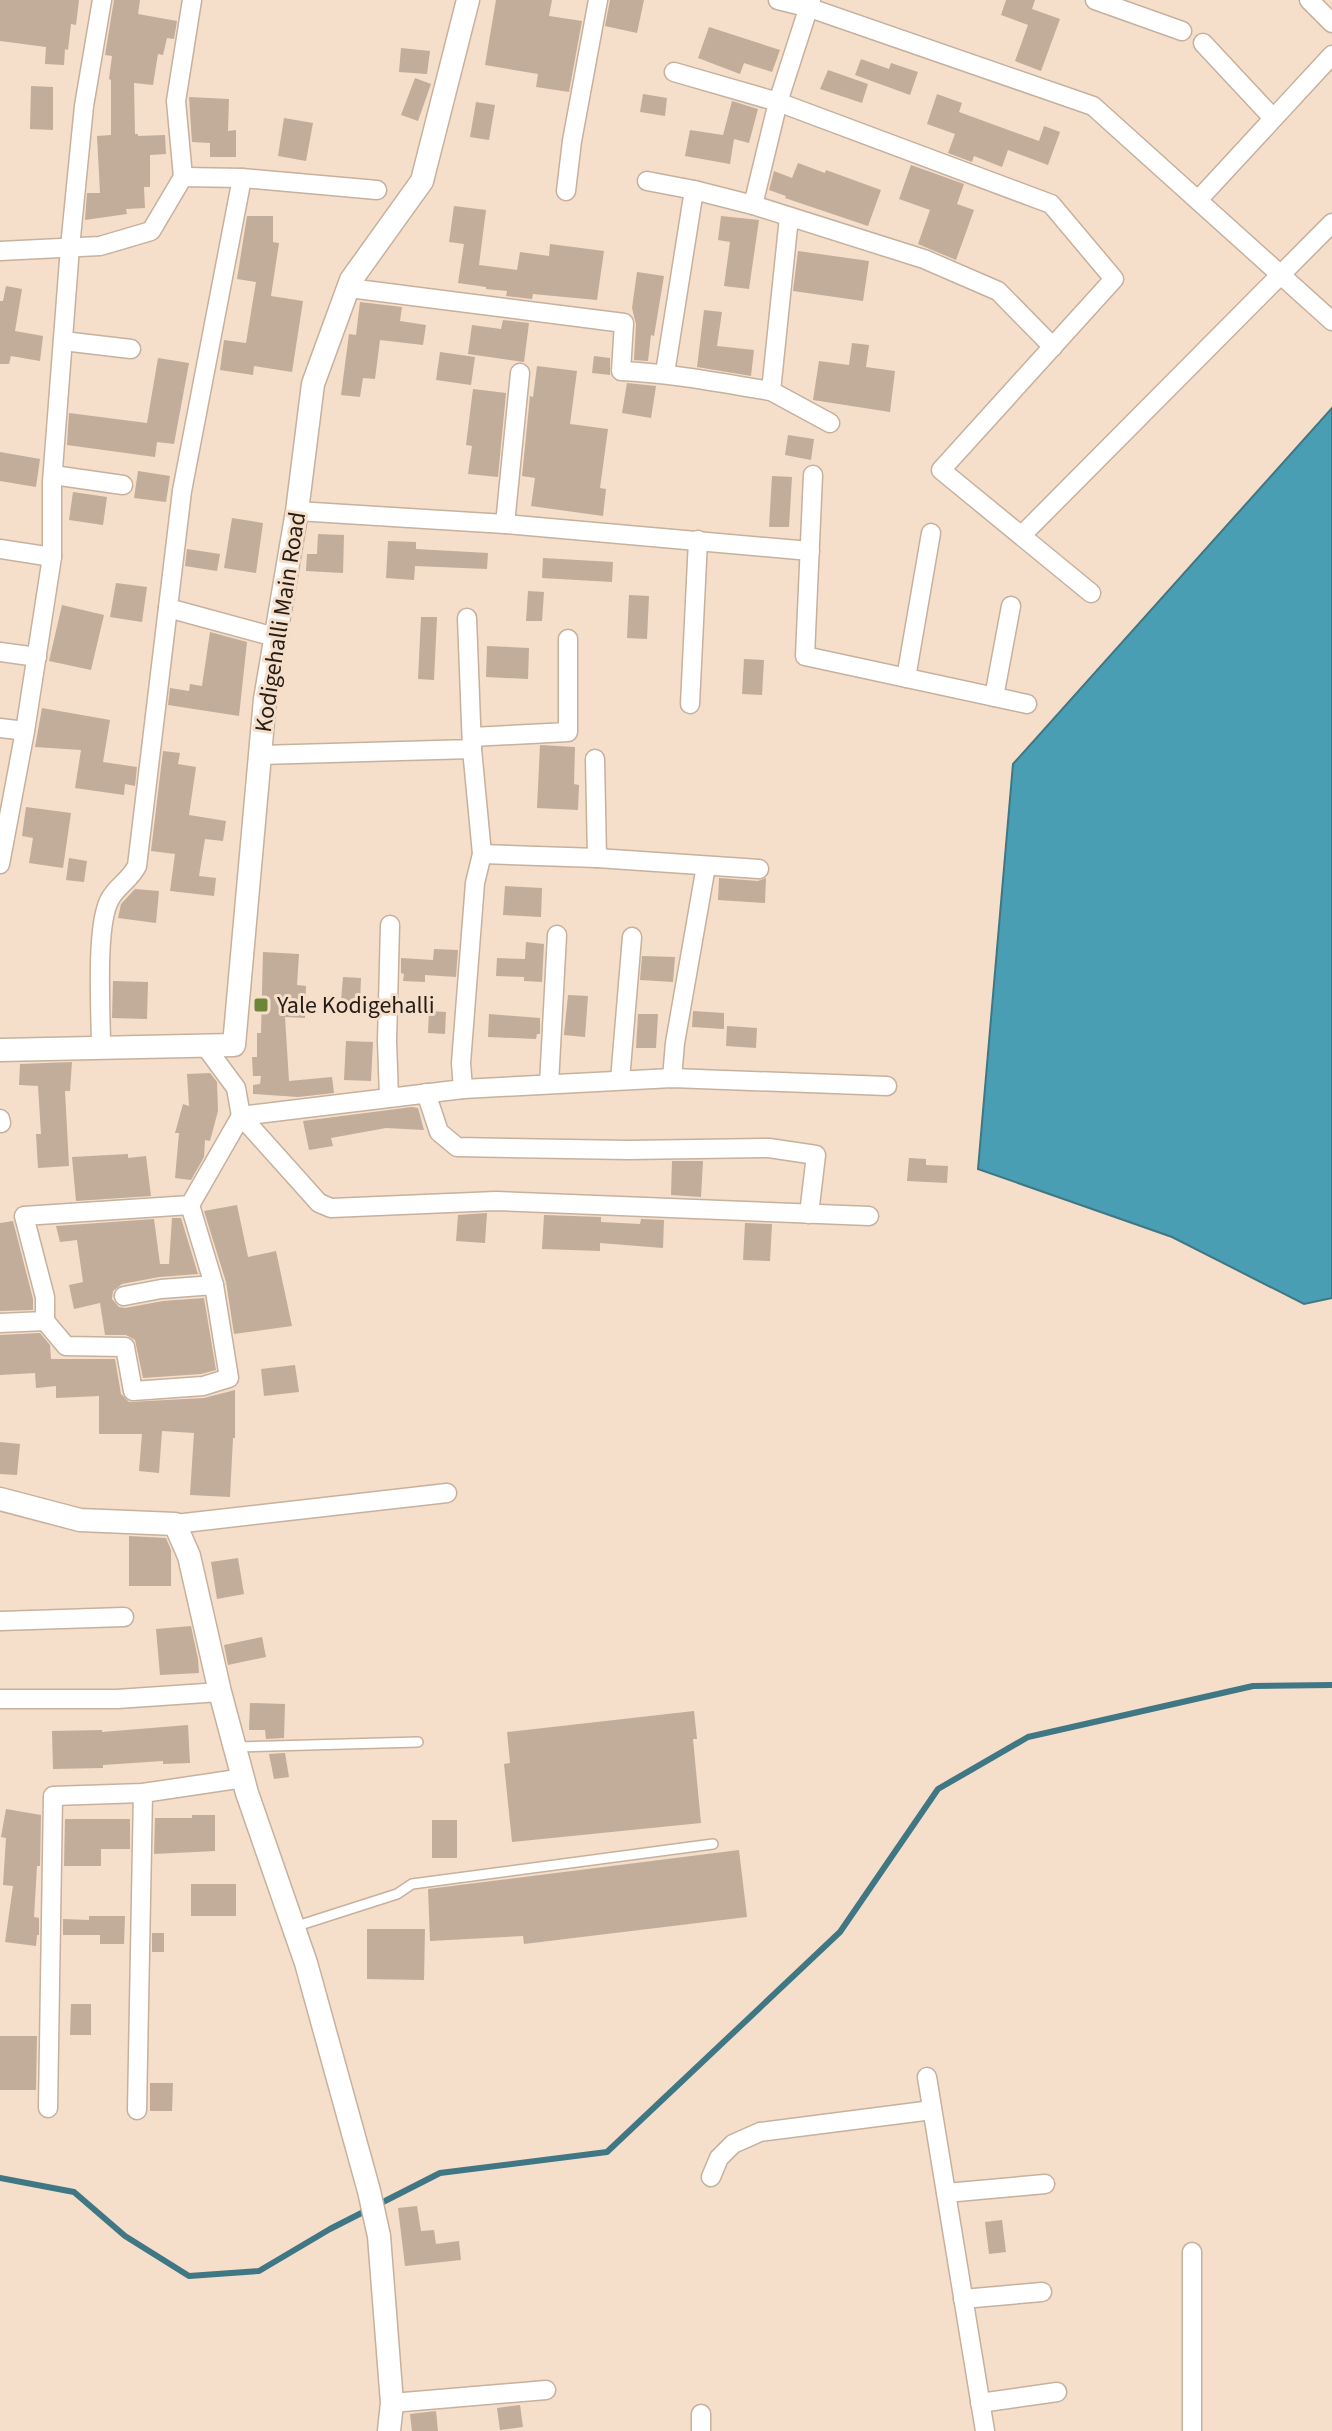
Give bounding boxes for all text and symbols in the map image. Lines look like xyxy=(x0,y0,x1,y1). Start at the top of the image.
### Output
street label: Kodigehalli Main Road xyxy=(246,509,315,735)
place label: Yale Kodigehalli xyxy=(276,988,435,1023)
marker: Yale Kodigehalli xyxy=(252,996,270,1014)

